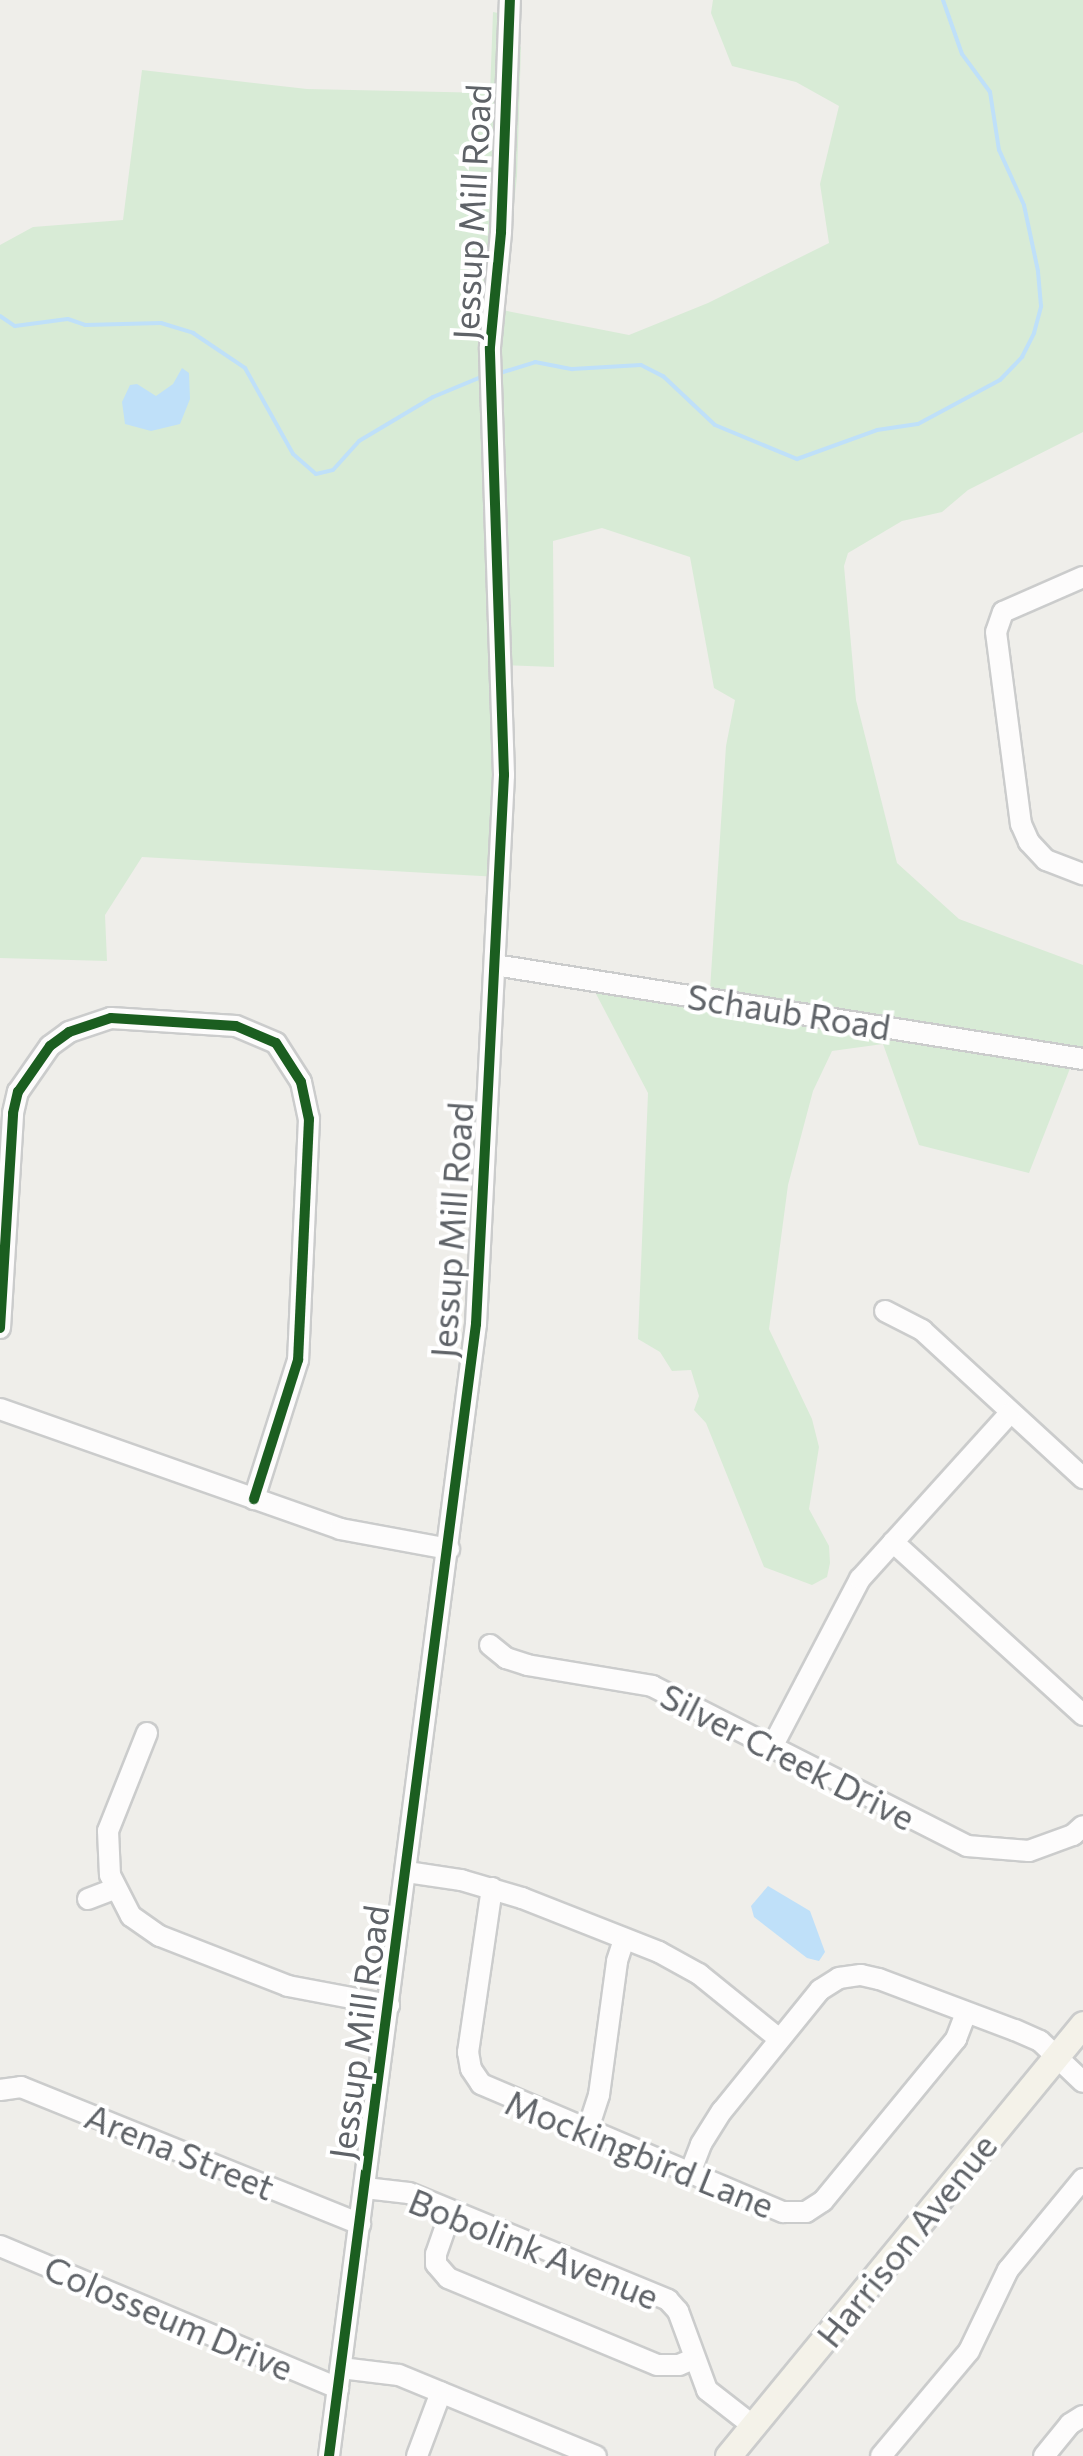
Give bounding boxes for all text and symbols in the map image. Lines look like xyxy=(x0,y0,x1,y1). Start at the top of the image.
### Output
street label: Jessup Mill Road xyxy=(443,83,499,341)
street label: Schaub Road xyxy=(685,974,893,1048)
street label: Jessup Mill Road xyxy=(421,1101,481,1359)
street label: Silver Creek Drive xyxy=(654,1674,922,1838)
street label: Jessup Mill Road xyxy=(319,1902,397,2162)
street label: Mockingbird Lane xyxy=(500,2080,780,2226)
street label: Arena Street xyxy=(79,2094,281,2208)
street label: Harrison Avenue xyxy=(807,2125,1005,2355)
street label: Bobolink Avenue xyxy=(403,2179,665,2317)
street label: Colosseum Drive xyxy=(38,2246,300,2388)

